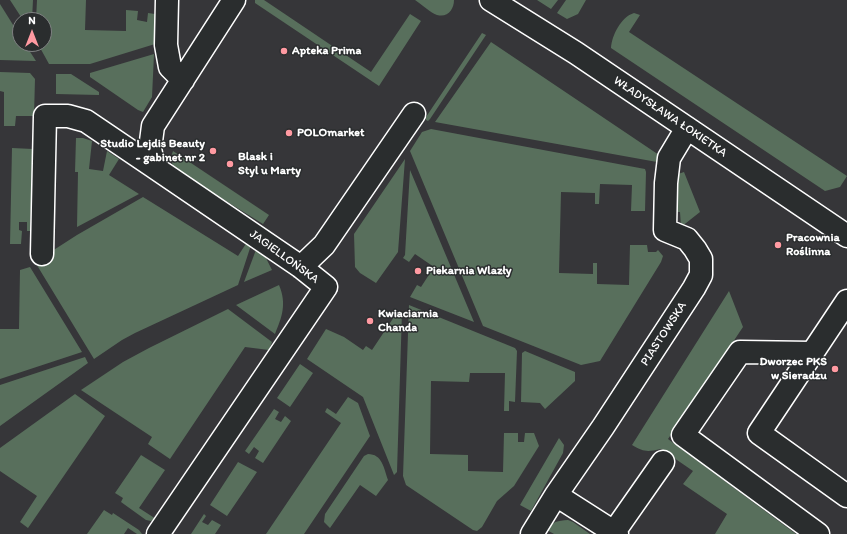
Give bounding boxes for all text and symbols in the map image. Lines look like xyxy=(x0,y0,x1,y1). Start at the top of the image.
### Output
north arrow xyxy=(12,12,52,52)
text: N xyxy=(28,14,36,27)
place label: Apteka Prima xyxy=(292,44,361,58)
marker: Apteka Prima xyxy=(279,46,289,56)
street label: WŁADYSŁAWA ŁOKIETKA xyxy=(610,74,730,160)
place label: POLOmarket xyxy=(297,126,365,140)
marker: POLOmarket xyxy=(284,128,294,138)
place label: Studio Lejdis Beauty - gabinet nr 2 xyxy=(100,137,205,165)
marker: Studio Lejdis Beauty - gabinet nr 2 xyxy=(208,146,218,156)
place label: Blask i Styl u Marty xyxy=(238,150,301,178)
marker: Blask i Styl u Marty xyxy=(225,159,235,169)
street label: JAGIELLOŃSKA xyxy=(247,227,321,287)
place label: Pracownia Roślinna xyxy=(786,231,840,259)
marker: Pracownia Roślinna xyxy=(773,240,783,250)
place label: Piekarnia Wlazły xyxy=(426,264,512,278)
marker: Piekarnia Wlazły xyxy=(413,266,423,276)
street label: PIASTOWSKA xyxy=(638,299,690,369)
place label: Kwiaciarnia Chanda xyxy=(378,307,438,335)
marker: Kwiaciarnia Chanda xyxy=(365,316,375,326)
place label: Dworzec PKS w Sieradzu xyxy=(760,355,827,383)
marker: Dworzec PKS w Sieradzu xyxy=(830,364,840,374)

